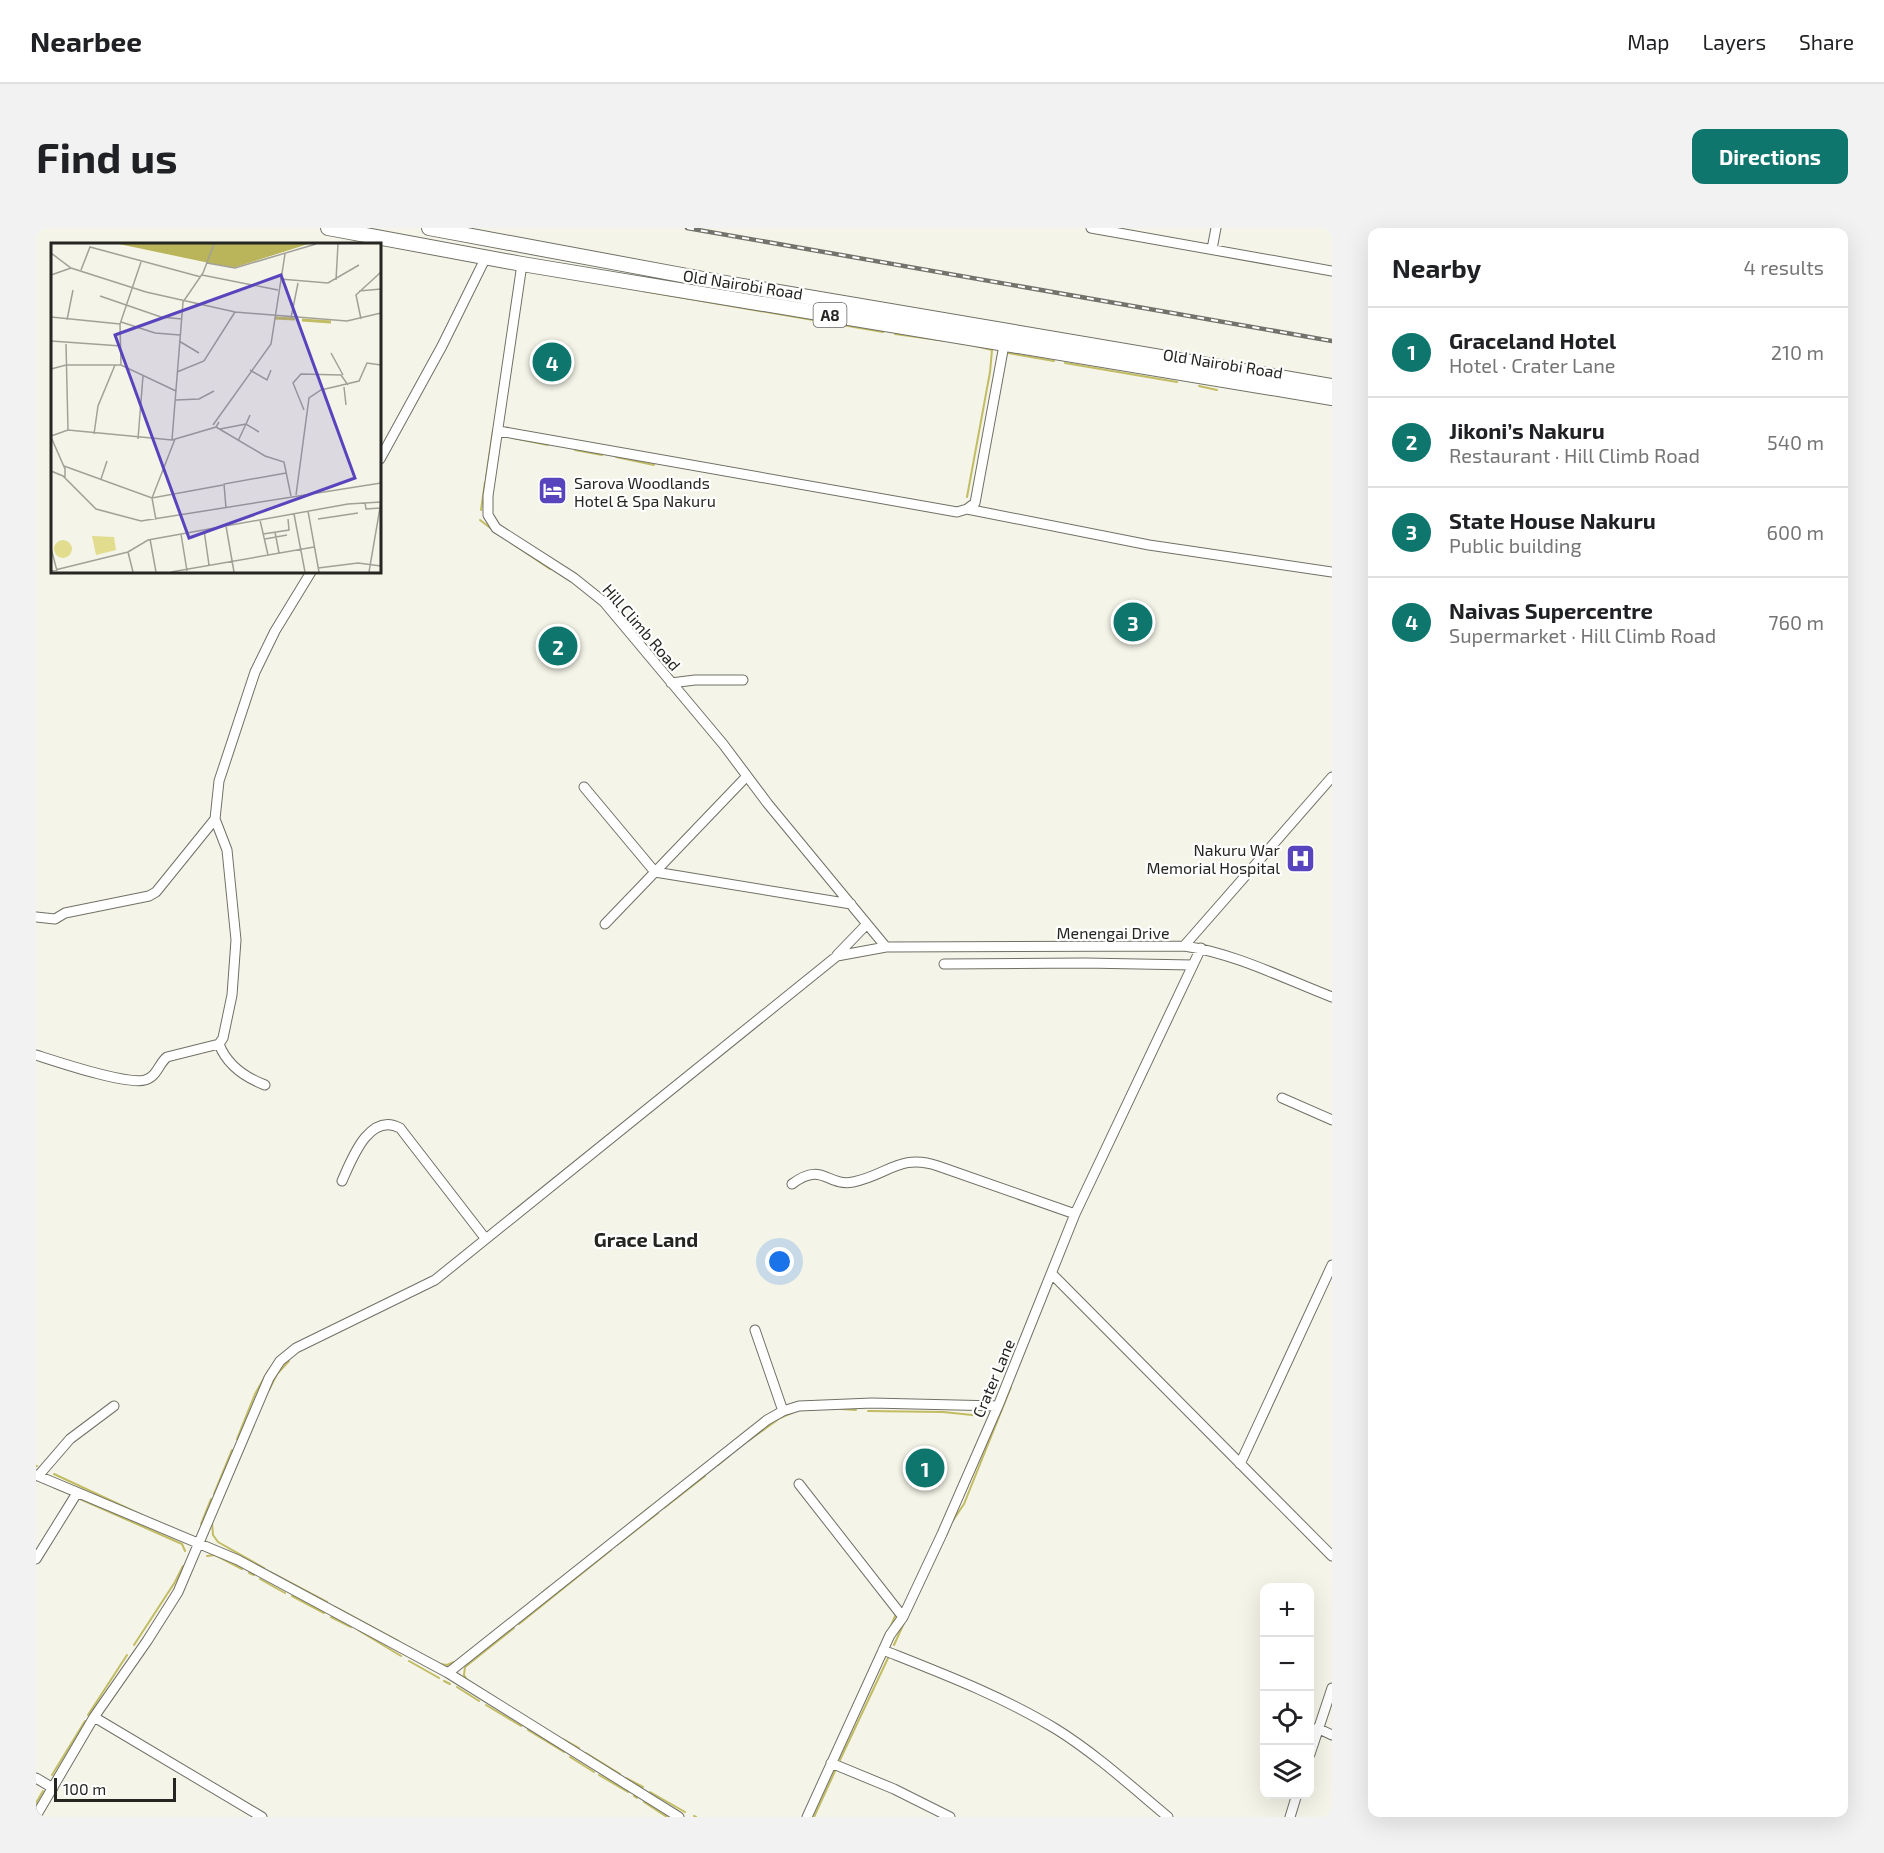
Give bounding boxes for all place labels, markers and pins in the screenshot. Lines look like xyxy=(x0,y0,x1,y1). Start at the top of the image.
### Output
pin: 4 xyxy=(532,340,572,384)
place label: Sarova Woodlands Hotel & Spa Nakuru xyxy=(574,473,716,510)
hotel icon: Sarova Woodlands Hotel & Spa Nakuru xyxy=(537,475,569,507)
pin: 3 xyxy=(1114,600,1152,644)
pin: 2 xyxy=(538,624,578,668)
place label: Nakuru War Memorial Hospital xyxy=(1146,840,1281,877)
hospital icon: Nakuru War Memorial Hospital xyxy=(1285,842,1317,874)
pin: 1 xyxy=(906,1446,944,1490)

